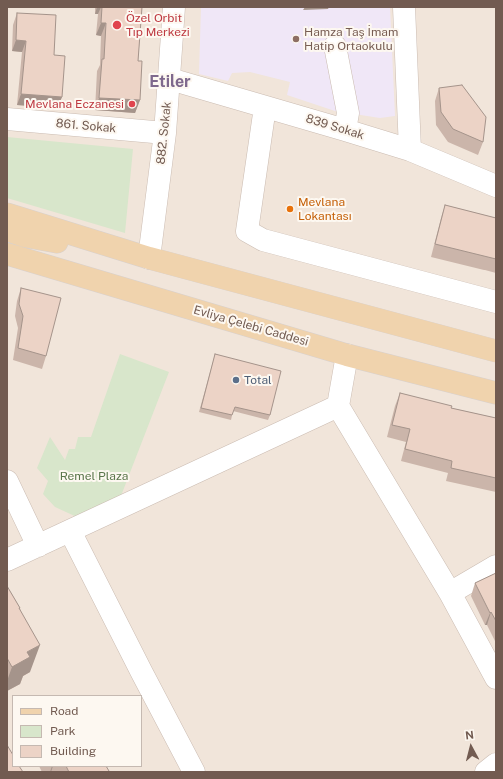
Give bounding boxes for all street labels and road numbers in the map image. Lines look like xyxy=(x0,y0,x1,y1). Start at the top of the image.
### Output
street label: 882. Sokak xyxy=(154,101,174,165)
street label: 839 Sokak xyxy=(304,111,366,143)
street label: 861. Sokak xyxy=(55,116,117,136)
street label: Evliya Çelebi Caddesi xyxy=(192,303,310,349)

